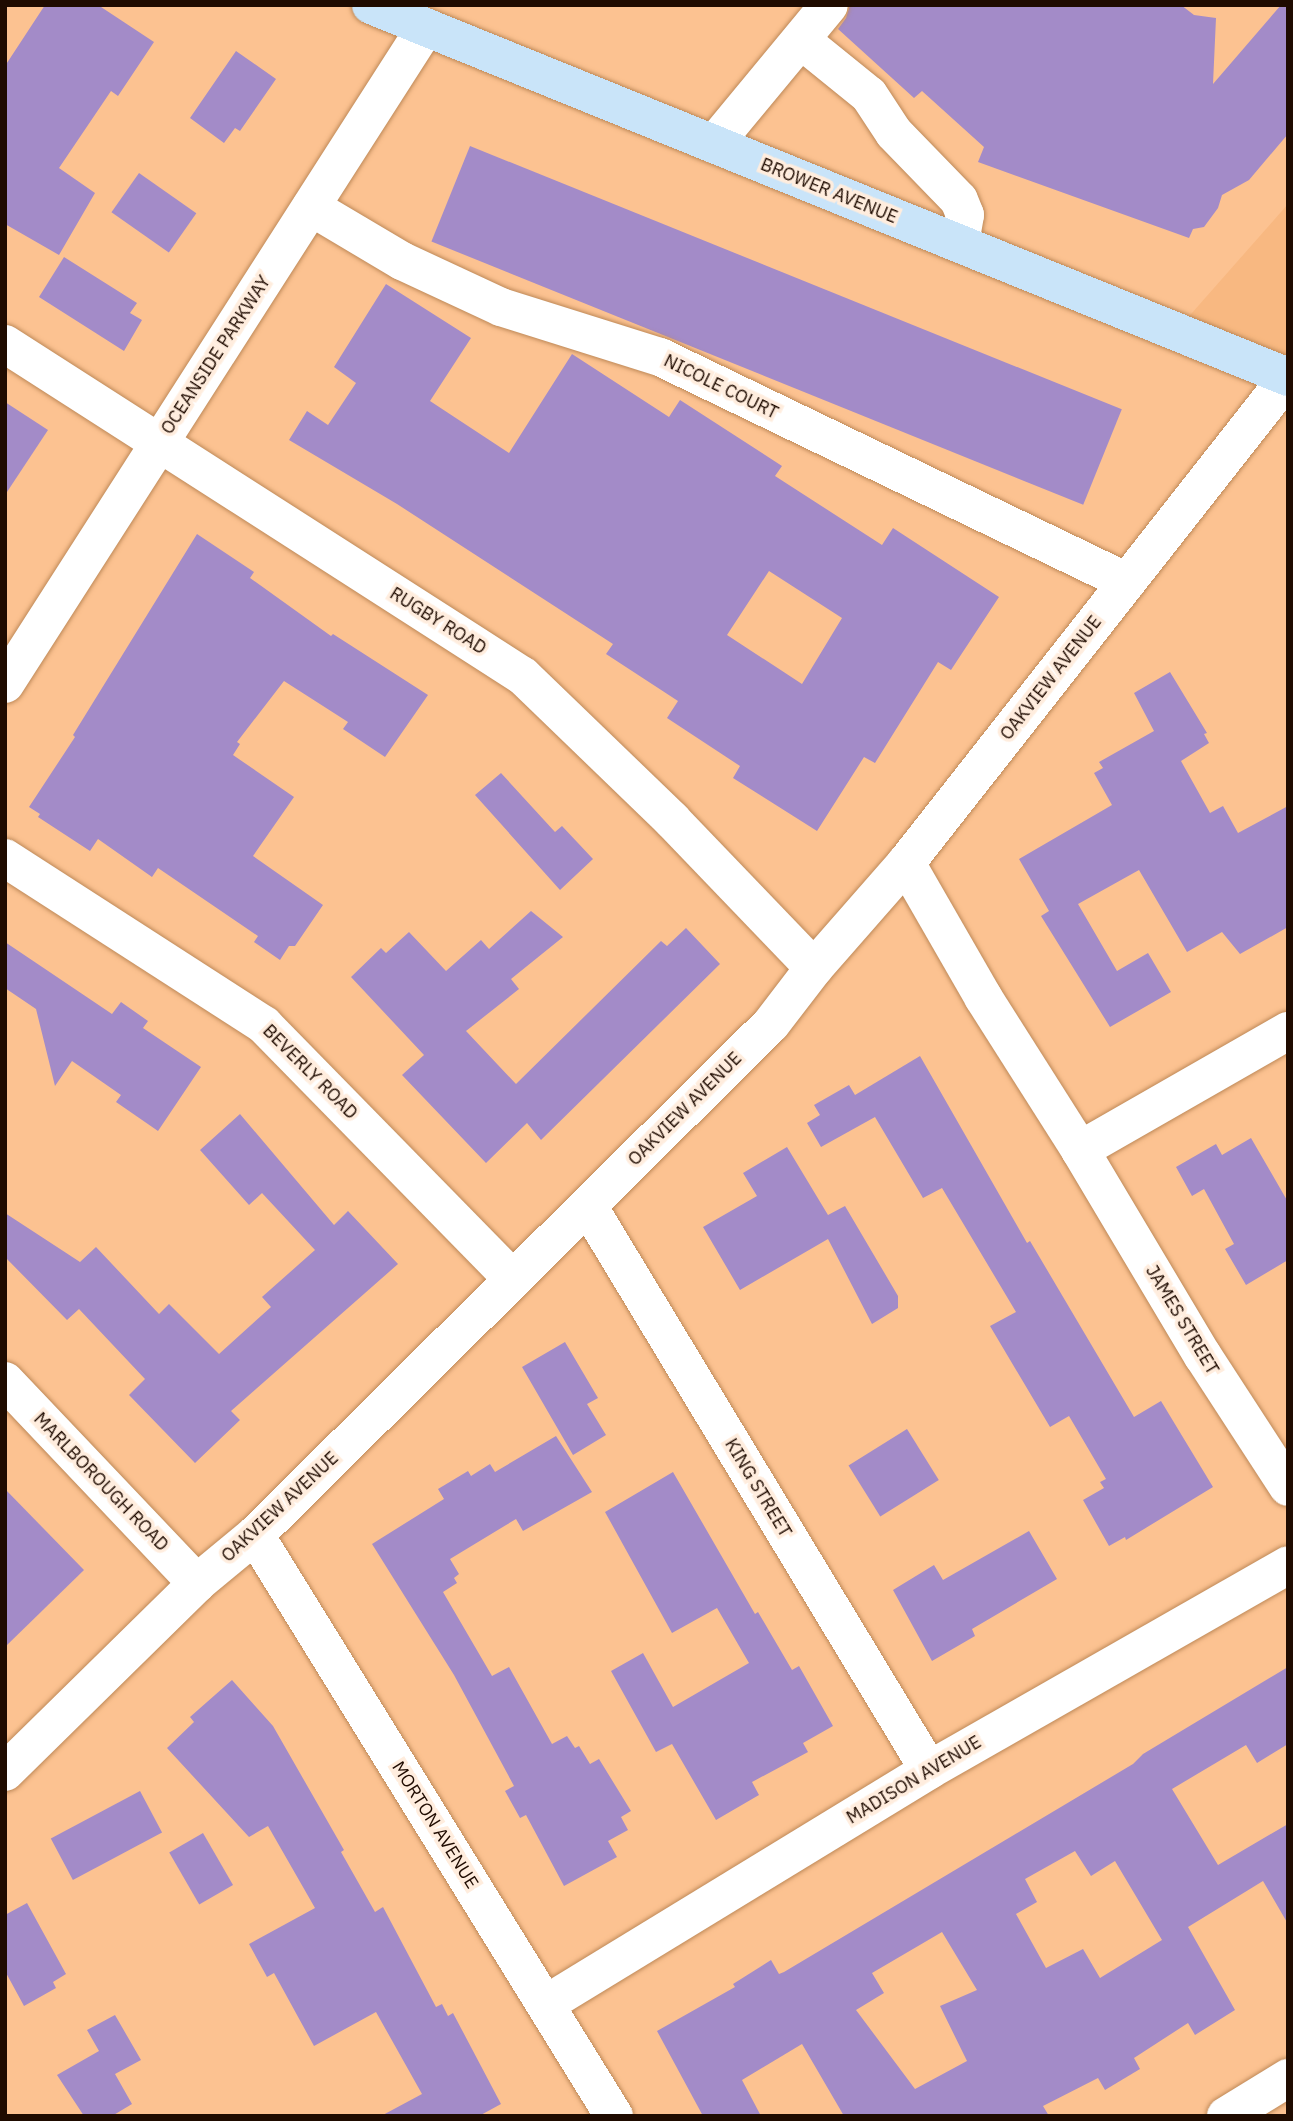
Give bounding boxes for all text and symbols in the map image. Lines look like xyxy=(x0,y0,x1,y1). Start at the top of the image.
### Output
street label: BROWER AVENUE xyxy=(757,154,901,228)
street label: OCEANSIDE PARKWAY xyxy=(157,272,275,438)
street label: NICOLE COURT xyxy=(660,350,782,424)
street label: RUGBY ROAD xyxy=(386,583,490,659)
street label: OAKVIEW AVENUE xyxy=(996,612,1106,744)
street label: BEVERLY ROAD xyxy=(258,1020,362,1124)
street label: OAKVIEW AVENUE xyxy=(624,1048,746,1170)
street label: JAMES STREET xyxy=(1141,1261,1223,1379)
street label: MARLBOROUGH ROAD xyxy=(29,1408,173,1556)
street label: KING STREET xyxy=(720,1435,796,1541)
street label: OAKVIEW AVENUE xyxy=(217,1447,343,1567)
street label: MADISON AVENUE xyxy=(843,1731,985,1829)
street label: MORTON AVENUE xyxy=(387,1757,483,1893)

